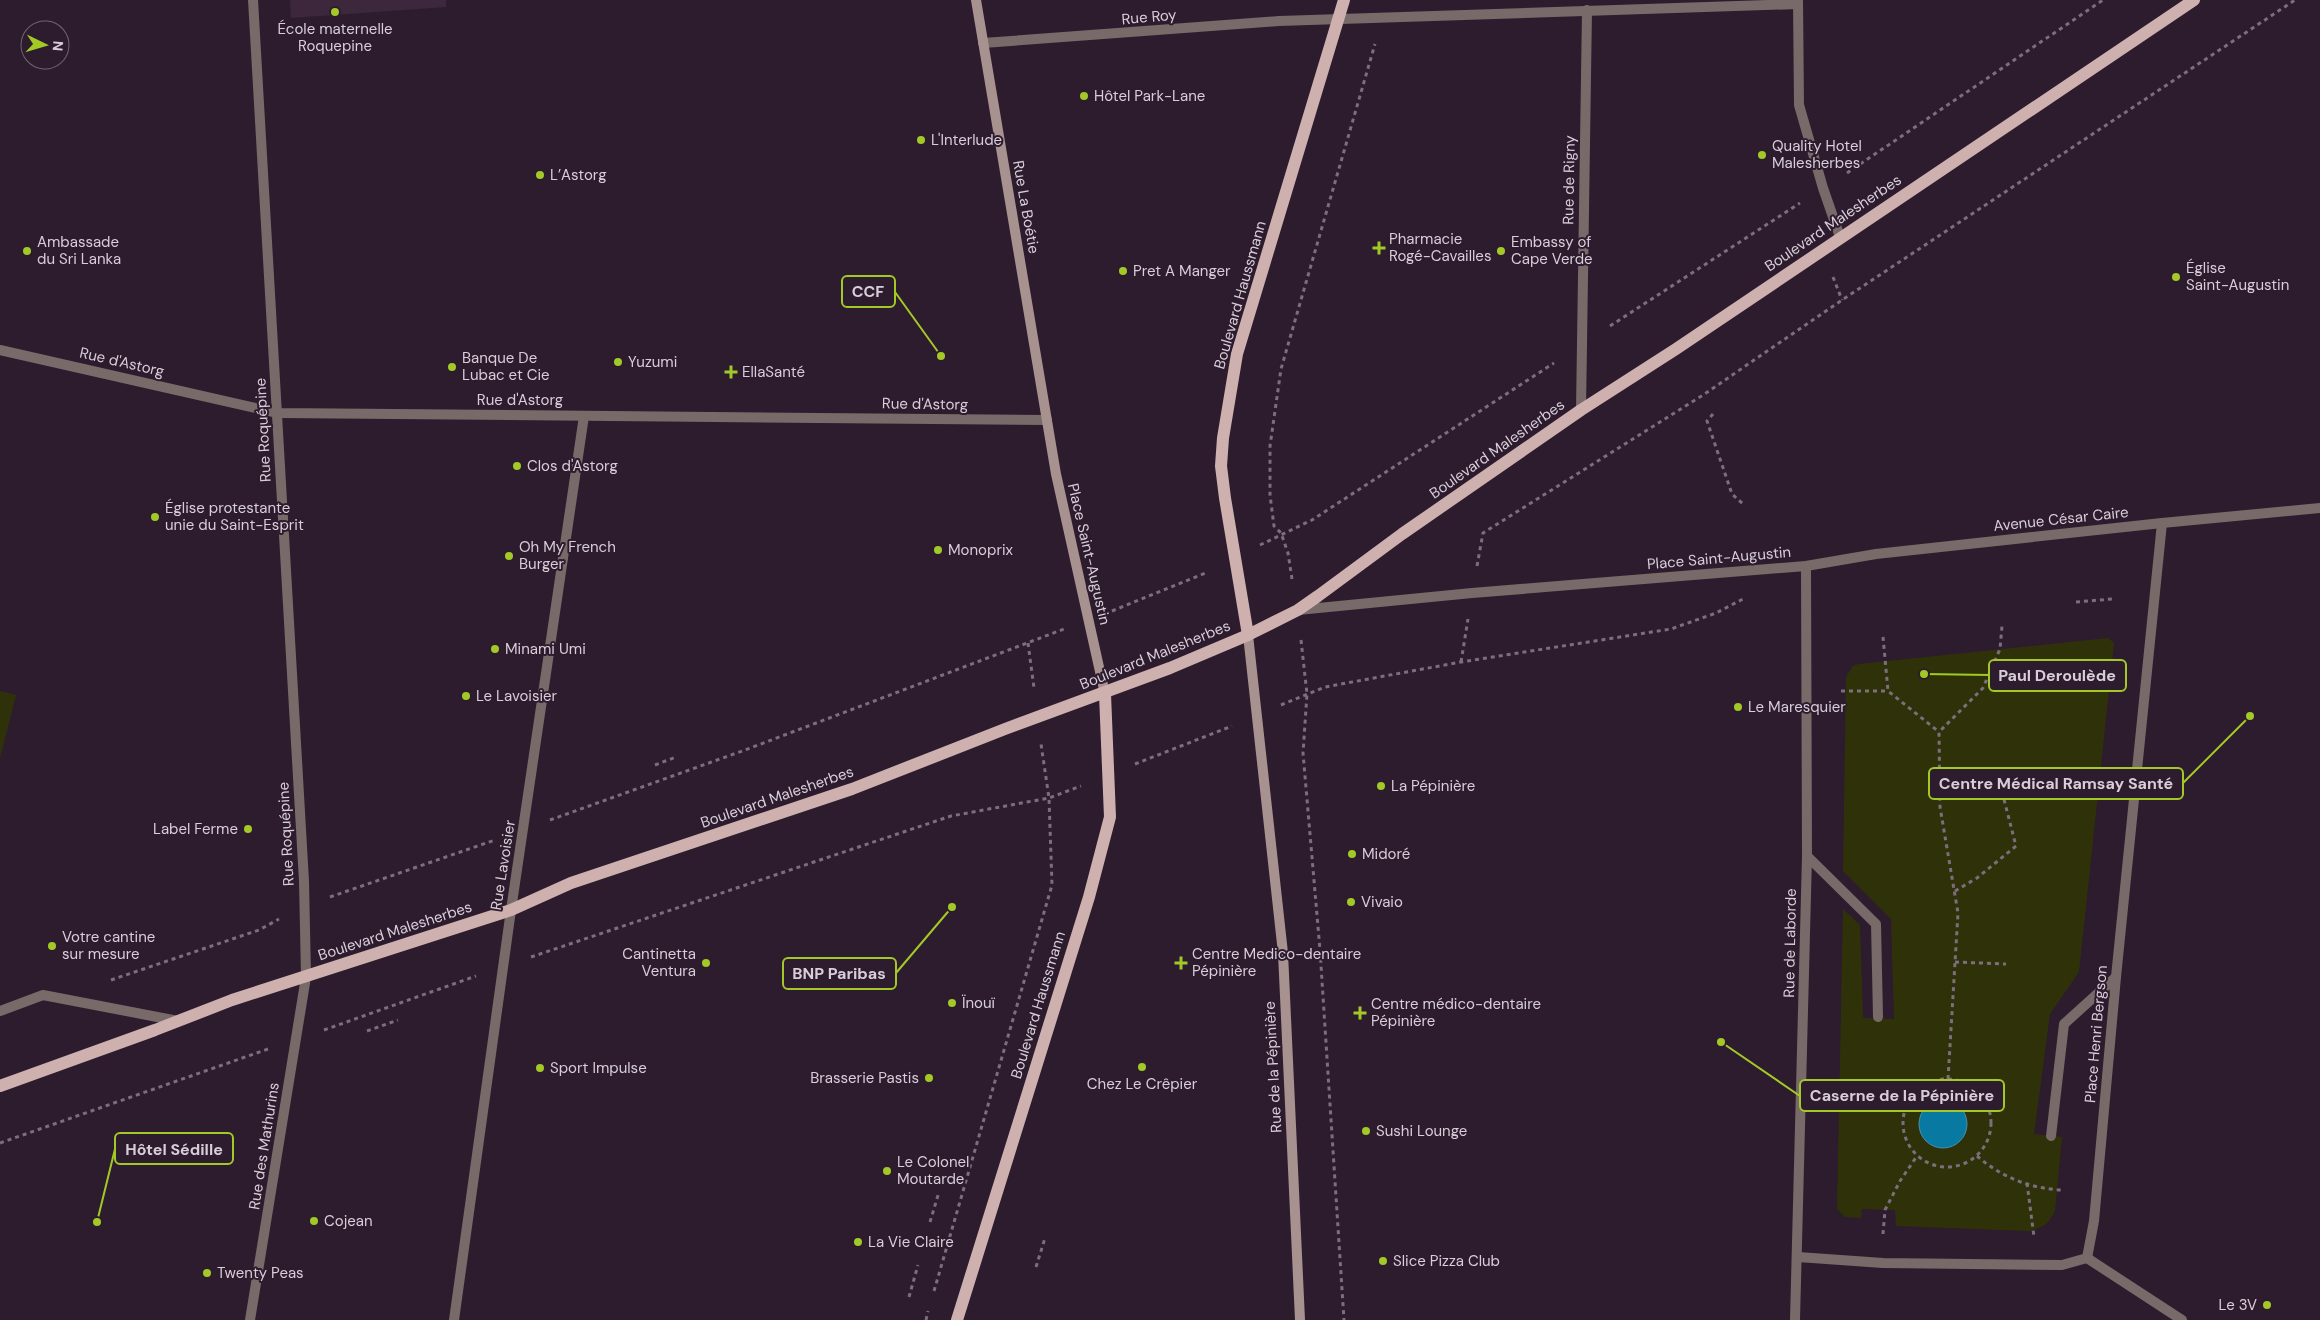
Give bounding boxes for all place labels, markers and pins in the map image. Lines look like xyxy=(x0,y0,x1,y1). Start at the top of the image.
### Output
marker: École maternelle Roquepine xyxy=(329,6,341,18)
place label: École maternelle Roquepine xyxy=(277,19,393,56)
place label: Hôtel Park-Lane xyxy=(1094,86,1205,106)
marker: Hôtel Park-Lane xyxy=(1078,90,1090,102)
place label: L'Interlude xyxy=(931,130,1002,150)
marker: L'Interlude xyxy=(915,134,927,146)
place label: Quality Hotel Malesherbes xyxy=(1772,136,1862,173)
marker: Quality Hotel Malesherbes xyxy=(1756,149,1768,161)
place label: L’Astorg xyxy=(550,165,607,185)
marker: L’Astorg xyxy=(534,169,546,181)
place label: Pharmacie Rogé-Cavailles xyxy=(1389,229,1491,266)
place label: Ambassade du Sri Lanka xyxy=(37,232,121,269)
place label: Embassy of Cape Verde xyxy=(1511,232,1593,269)
marker: Pharmacie Rogé-Cavailles xyxy=(1373,242,1385,254)
marker: Ambassade du Sri Lanka xyxy=(21,245,33,257)
marker: Embassy of Cape Verde xyxy=(1495,245,1507,257)
place label: Église Saint-Augustin xyxy=(2186,258,2289,295)
place label: Pret A Manger xyxy=(1133,261,1231,281)
marker: Pret A Manger xyxy=(1117,265,1129,277)
marker: Église Saint-Augustin xyxy=(2170,271,2182,283)
callout: CCF xyxy=(842,276,895,307)
place label: Banque De Lubac et Cie xyxy=(462,348,550,385)
place label: Yuzumi xyxy=(628,352,677,372)
marker: Yuzumi xyxy=(612,356,624,368)
marker: Banque De Lubac et Cie xyxy=(446,361,458,373)
place label: EllaSanté xyxy=(742,362,805,382)
marker: EllaSanté xyxy=(724,365,738,379)
place label: Clos d'Astorg xyxy=(527,456,618,476)
marker: Clos d'Astorg xyxy=(511,460,523,472)
place label: Église protestante unie du Saint-Esprit xyxy=(165,498,304,535)
marker: Église protestante unie du Saint-Esprit xyxy=(149,511,161,523)
place label: Oh My French Burger xyxy=(519,537,616,574)
place label: Monoprix xyxy=(948,540,1014,560)
marker: Monoprix xyxy=(932,544,944,556)
marker: Oh My French Burger xyxy=(503,550,515,562)
place label: Minami Umi xyxy=(505,639,586,659)
marker: Minami Umi xyxy=(489,643,501,655)
callout: Paul Deroulède xyxy=(1989,660,2126,691)
place label: Le Lavoisier xyxy=(476,686,558,706)
marker: Le Lavoisier xyxy=(460,690,472,702)
place label: Le Maresquier xyxy=(1748,697,1846,717)
marker: Le Maresquier xyxy=(1732,701,1744,713)
callout: Centre Médical Ramsay Santé xyxy=(1929,768,2183,799)
place label: La Pépinière xyxy=(1391,776,1475,796)
marker: La Pépinière xyxy=(1375,780,1387,792)
place label: Label Ferme xyxy=(153,819,238,839)
marker: Label Ferme xyxy=(242,823,254,835)
place label: Midoré xyxy=(1362,844,1410,864)
marker: Midoré xyxy=(1346,848,1358,860)
place label: Vivaio xyxy=(1361,892,1403,912)
marker: Vivaio xyxy=(1345,896,1357,908)
place label: Votre cantine sur mesure xyxy=(62,927,155,964)
marker: Votre cantine sur mesure xyxy=(46,940,58,952)
place label: Cantinetta Ventura xyxy=(622,944,696,981)
place label: Centre Medico-dentaire Pépinière xyxy=(1192,944,1361,981)
marker: Centre Medico-dentaire Pépinière xyxy=(1174,956,1188,970)
marker: Cantinetta Ventura xyxy=(700,957,712,969)
callout: BNP Paribas xyxy=(783,958,896,989)
place label: Ïnouï xyxy=(961,993,996,1013)
place label: Centre médico-dentaire Pépinière xyxy=(1371,994,1541,1031)
marker: Ïnouï xyxy=(946,997,958,1009)
marker: Centre médico-dentaire Pépinière xyxy=(1353,1006,1367,1020)
place label: Sport Impulse xyxy=(550,1058,647,1078)
marker: Chez Le Crêpier xyxy=(1136,1061,1148,1073)
marker: Sport Impulse xyxy=(534,1062,546,1074)
place label: Brasserie Pastis xyxy=(810,1068,919,1088)
marker: Brasserie Pastis xyxy=(923,1072,935,1084)
place label: Chez Le Crêpier xyxy=(1087,1074,1198,1094)
callout: Caserne de la Pépinière xyxy=(1800,1080,2004,1111)
place label: Sushi Lounge xyxy=(1376,1121,1467,1141)
marker: Sushi Lounge xyxy=(1360,1125,1372,1137)
callout: Hôtel Sédille xyxy=(115,1133,233,1164)
place label: Le Colonel Moutarde xyxy=(897,1152,969,1189)
marker: Le Colonel Moutarde xyxy=(881,1165,893,1177)
place label: Cojean xyxy=(324,1211,373,1231)
marker: Cojean xyxy=(308,1215,320,1227)
place label: La Vie Claire xyxy=(868,1232,954,1252)
marker: La Vie Claire xyxy=(852,1236,864,1248)
place label: Slice Pizza Club xyxy=(1393,1251,1500,1271)
marker: Slice Pizza Club xyxy=(1377,1255,1389,1267)
place label: Twenty Peas xyxy=(217,1263,304,1283)
marker: Twenty Peas xyxy=(201,1267,213,1279)
place label: Le 3V xyxy=(2219,1295,2257,1315)
marker: Le 3V xyxy=(2261,1299,2273,1311)

